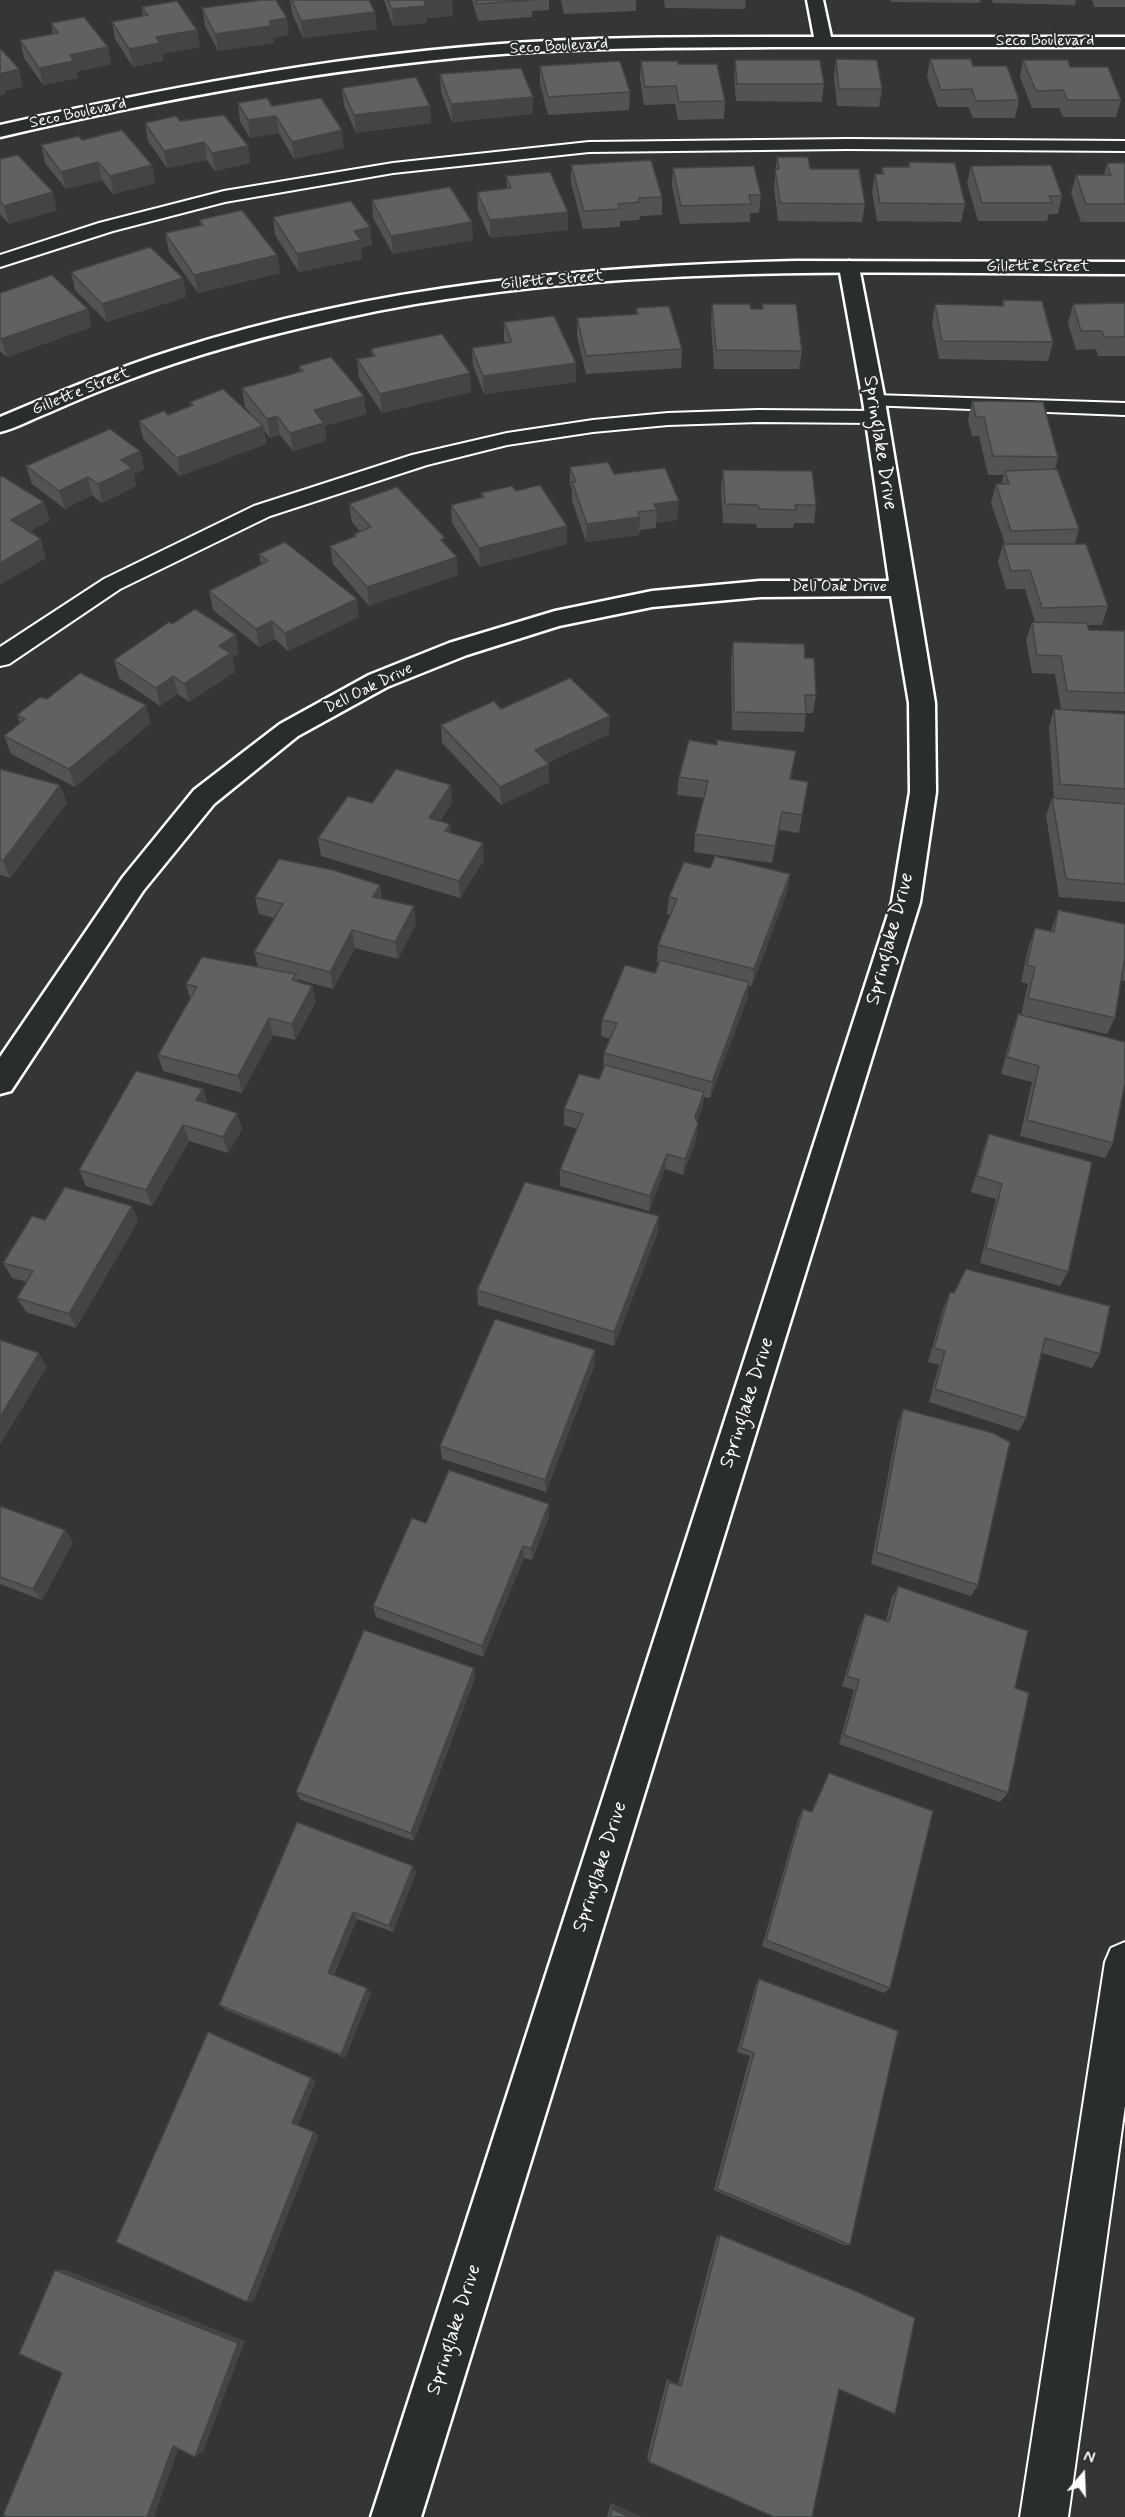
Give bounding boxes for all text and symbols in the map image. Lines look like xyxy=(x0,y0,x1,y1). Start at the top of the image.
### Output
street label: Seco Boulevard xyxy=(996,32,1094,52)
street label: Seco Boulevard xyxy=(509,35,609,59)
street label: Seco Boulevard xyxy=(28,94,128,134)
street label: Gillette Street xyxy=(986,258,1090,278)
street label: Gillette Street xyxy=(500,267,604,295)
street label: Gillette Street xyxy=(29,364,133,420)
street label: Springlake Drive xyxy=(857,374,901,512)
street label: Dell Oak Drive xyxy=(791,578,887,598)
street label: Dell Oak Drive xyxy=(322,659,416,719)
street label: Springlake Drive xyxy=(862,870,920,1008)
street label: Springlake Drive xyxy=(716,1335,780,1471)
street label: Springlake Drive xyxy=(569,1799,633,1935)
street label: Springlake Drive xyxy=(423,2262,487,2398)
north arrow xyxy=(1053,2445,1113,2505)
text: N xyxy=(1081,2446,1097,2469)

